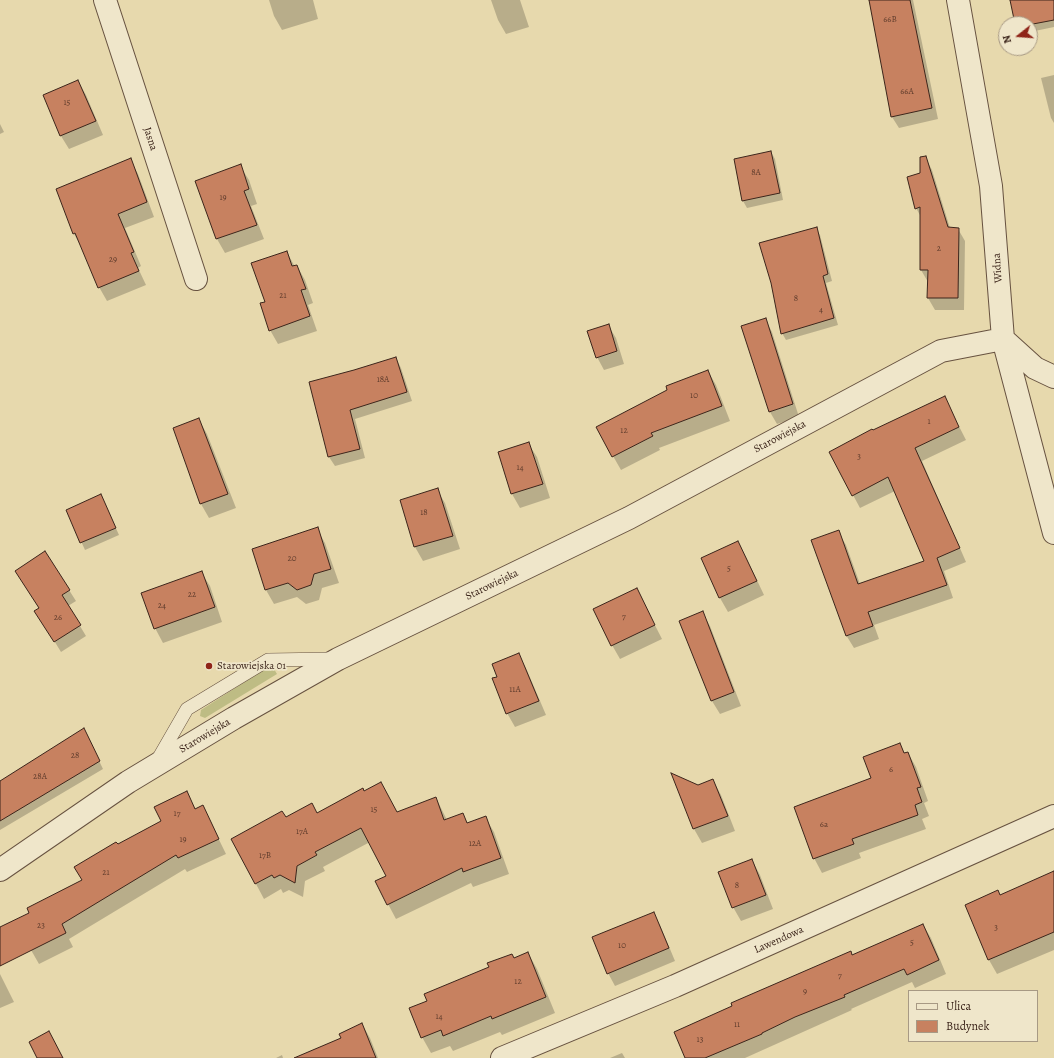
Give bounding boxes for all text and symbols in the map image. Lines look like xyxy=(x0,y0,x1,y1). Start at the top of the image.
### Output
house number: 66B xyxy=(883,15,897,25)
north arrow xyxy=(998,16,1038,56)
text: N xyxy=(999,33,1015,45)
house number: 66A xyxy=(900,87,914,97)
house number: 15 xyxy=(64,98,70,108)
street label: Jasna xyxy=(140,126,160,152)
house number: 8A xyxy=(751,168,761,178)
house number: 19 xyxy=(219,193,227,203)
house number: 2 xyxy=(937,244,941,254)
street label: Widna xyxy=(990,253,1006,283)
house number: 29 xyxy=(109,255,117,265)
house number: 21 xyxy=(279,291,287,301)
house number: 8 xyxy=(794,294,798,304)
house number: 4 xyxy=(819,305,823,315)
house number: 18A xyxy=(377,375,389,385)
house number: 10 xyxy=(690,391,698,401)
house number: 1 xyxy=(927,417,931,427)
street label: Starowiejska xyxy=(752,418,808,456)
house number: 12 xyxy=(620,426,628,436)
house number: 3 xyxy=(857,452,861,462)
house number: 14 xyxy=(516,463,524,473)
house number: 18 xyxy=(420,508,428,518)
house number: 20 xyxy=(287,554,297,564)
house number: 5 xyxy=(727,564,731,574)
street label: Starowiejska xyxy=(463,567,521,603)
house number: 22 xyxy=(188,590,196,600)
house number: 24 xyxy=(158,601,166,611)
house number: 7 xyxy=(622,612,626,622)
house number: 26 xyxy=(54,613,62,623)
place label: Starowiejska 01 xyxy=(217,659,286,673)
marker: Starowiejska 01 xyxy=(204,661,214,671)
house number: 11A xyxy=(509,685,521,695)
street label: Starowiejska xyxy=(177,716,233,756)
house number: 28 xyxy=(71,751,79,761)
house number: 6 xyxy=(889,765,893,775)
house number: 28A xyxy=(33,772,47,782)
house number: 15 xyxy=(371,805,377,815)
house number: 17 xyxy=(174,809,180,819)
house number: 6a xyxy=(820,820,828,830)
house number: 17A xyxy=(296,827,308,837)
house number: 19 xyxy=(179,835,187,845)
house number: 12A xyxy=(469,839,481,849)
house number: 17B xyxy=(259,851,271,861)
house number: 21 xyxy=(102,868,110,878)
house number: 8 xyxy=(735,881,739,891)
house number: 23 xyxy=(37,921,45,931)
street label: Lawendowa xyxy=(752,923,806,957)
house number: 3 xyxy=(994,923,998,933)
house number: 5 xyxy=(910,938,914,948)
house number: 10 xyxy=(618,941,626,951)
house number: 7 xyxy=(838,971,842,981)
house number: 12 xyxy=(514,977,522,987)
house number: 9 xyxy=(803,987,807,997)
legend xyxy=(908,990,1038,1042)
text: Ulica xyxy=(946,998,971,1014)
house number: 14 xyxy=(435,1012,443,1022)
text: Budynek xyxy=(946,1018,989,1034)
house number: 11 xyxy=(734,1020,740,1030)
house number: 13 xyxy=(697,1035,703,1045)

